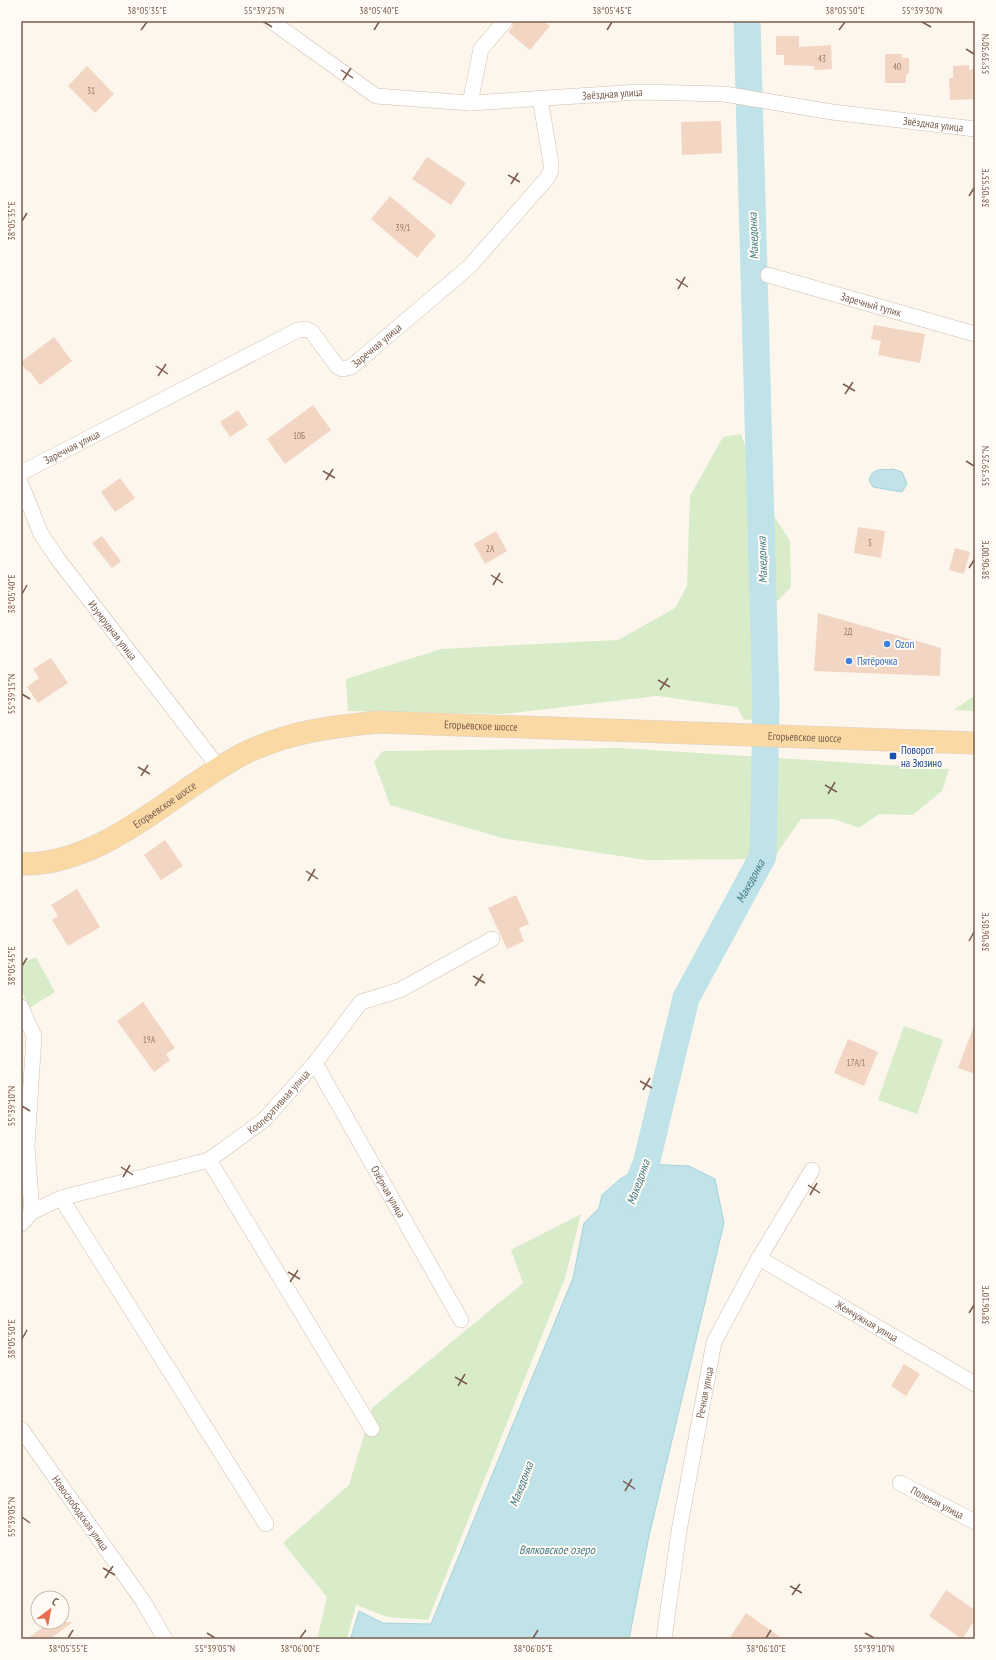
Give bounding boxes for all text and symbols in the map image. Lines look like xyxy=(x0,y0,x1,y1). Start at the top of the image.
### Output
text: 38°05'35"E xyxy=(127,4,167,17)
text: 55°39'25"N xyxy=(244,4,284,17)
text: 38°05'40"E xyxy=(359,4,399,17)
text: 38°05'45"E xyxy=(592,4,632,17)
text: 38°05'50"E xyxy=(825,4,865,17)
text: 55°39'30"N xyxy=(902,4,942,17)
text: 55°39'30"N xyxy=(979,34,992,74)
house number: 43 xyxy=(818,53,826,64)
house number: 40 xyxy=(893,61,901,72)
house number: 31 xyxy=(87,85,95,96)
street label: Звёздная улица xyxy=(582,85,643,103)
street label: Звёздная улица xyxy=(902,113,964,135)
text: 38°05'55"E xyxy=(979,168,992,208)
text: 38°05'35"E xyxy=(5,201,18,241)
water label: Македонка xyxy=(745,211,761,260)
house number: 39/1 xyxy=(396,222,410,233)
street label: Заречный тупик xyxy=(839,289,903,320)
street label: Заречная улица xyxy=(349,320,404,371)
street label: Заречная улица xyxy=(41,427,102,467)
house number: 10Б xyxy=(293,430,305,441)
text: 55°39'25"N xyxy=(979,446,992,486)
water label: Македонка xyxy=(754,535,770,584)
house number: 5 xyxy=(868,537,872,548)
text: 38°06'00"E xyxy=(979,540,992,580)
house number: 2А xyxy=(486,543,495,554)
text: 38°05'40"E xyxy=(5,574,18,614)
street label: Изумрудная улица xyxy=(85,598,140,663)
house number: 2Д xyxy=(844,626,853,637)
place label: Ozon xyxy=(895,637,914,651)
marker: Ozon xyxy=(882,639,892,649)
place label: Пятёрочка xyxy=(857,654,898,668)
marker: Пятёрочка xyxy=(844,656,854,666)
text: 55°39'15"N xyxy=(5,674,18,714)
street label: Егорьевское шоссе xyxy=(444,717,518,734)
street label: Егорьевское шоссе xyxy=(768,729,842,745)
place label: Поворот на Зюзино xyxy=(901,743,942,770)
marker: Поворот на Зюзино xyxy=(888,751,898,761)
street label: Егорьевское шоссе xyxy=(130,778,199,831)
water label: Македонка xyxy=(732,855,768,905)
text: 38°06'05"E xyxy=(979,912,992,952)
text: 38°05'45"E xyxy=(5,946,18,986)
house number: 19А xyxy=(143,1034,156,1045)
house number: 17А/1 xyxy=(846,1057,866,1068)
street label: Кооперативная улица xyxy=(244,1067,313,1137)
text: 55°39'10"N xyxy=(5,1086,18,1126)
water label: Македонка xyxy=(623,1156,653,1207)
street label: Озёрная улица xyxy=(368,1163,408,1220)
text: 38°06'10"E xyxy=(979,1285,992,1325)
street label: Жемчужная улица xyxy=(832,1297,901,1345)
text: 38°05'50"E xyxy=(5,1319,18,1359)
street label: Речная улица xyxy=(693,1366,716,1419)
water label: Македонка xyxy=(506,1458,537,1509)
street label: Новослободская улица xyxy=(49,1473,112,1553)
street label: Полевая улица xyxy=(908,1483,966,1522)
text: 55°39'05"N xyxy=(5,1497,18,1537)
water label: Вялковское озеро xyxy=(519,1542,596,1557)
north arrow xyxy=(30,1590,70,1630)
text: С xyxy=(49,1594,61,1609)
text: 38°05'55"E xyxy=(48,1642,88,1655)
text: 55°39'05"N xyxy=(195,1642,235,1655)
text: 38°06'00"E xyxy=(280,1642,320,1655)
text: 38°06'05"E xyxy=(513,1642,553,1655)
text: 38°06'10"E xyxy=(746,1642,786,1655)
text: 55°39'10"N xyxy=(854,1642,894,1655)

